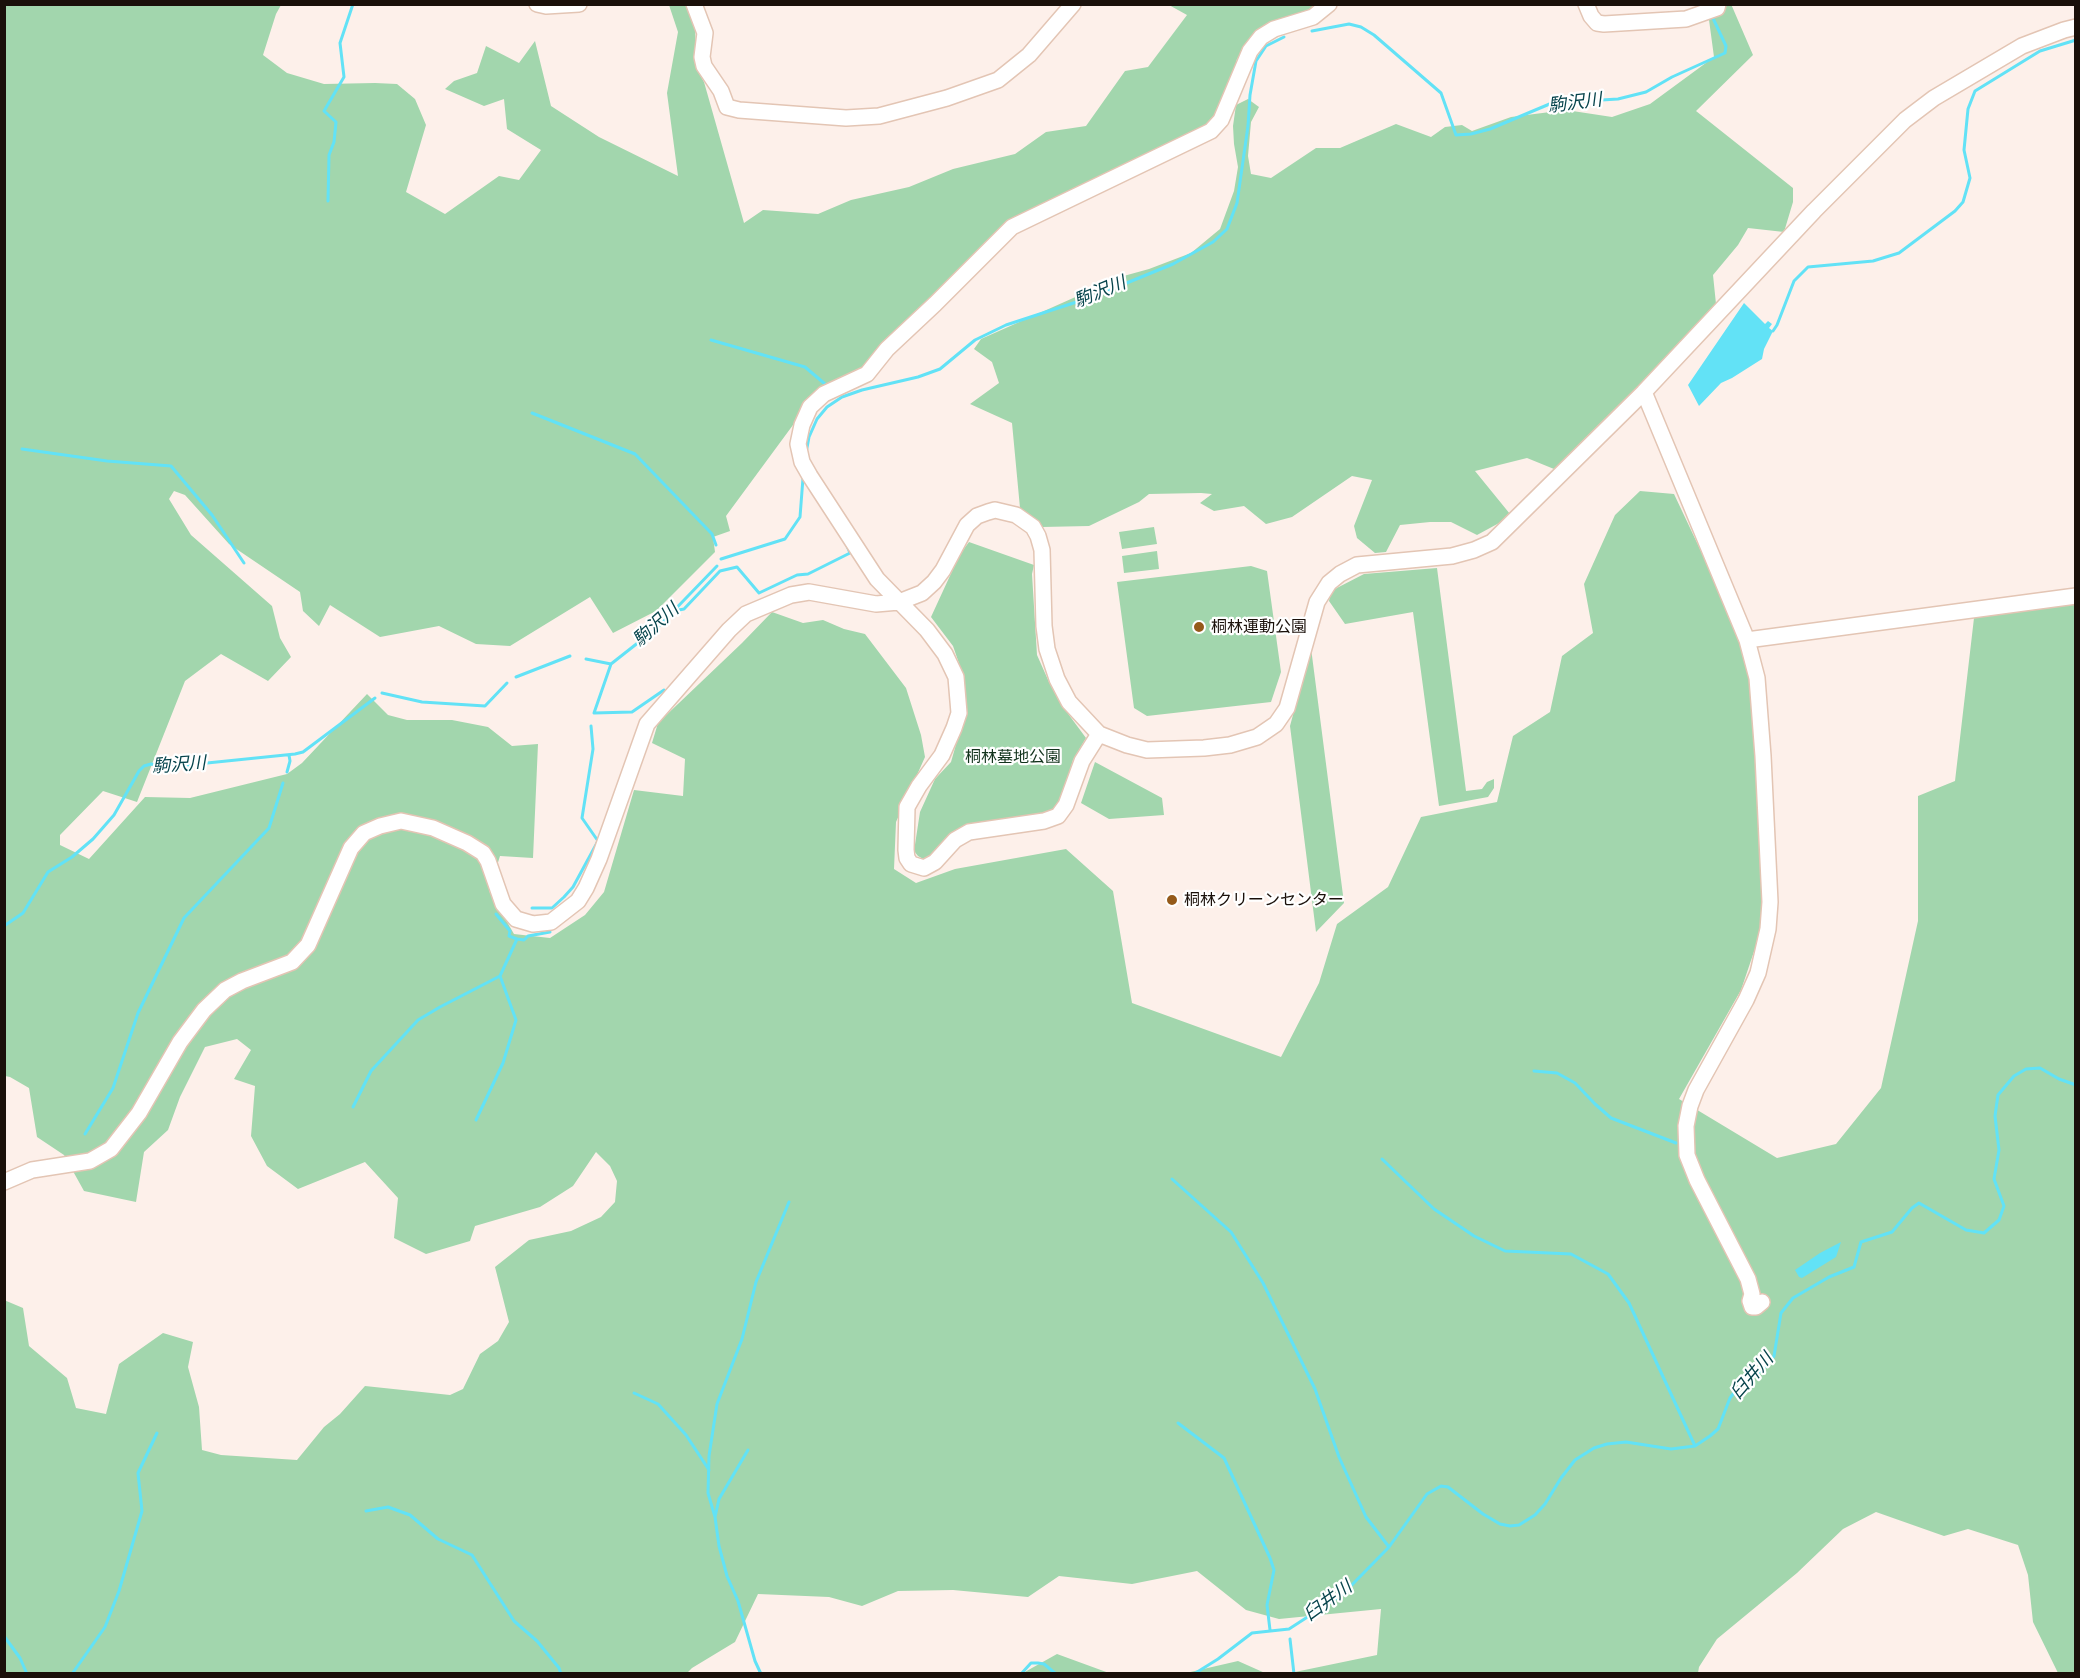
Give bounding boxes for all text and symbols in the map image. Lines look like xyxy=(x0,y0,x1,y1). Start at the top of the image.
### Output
water label: 駒沢川 xyxy=(1547,89,1603,117)
water label: 駒沢川 xyxy=(1071,272,1129,312)
water label: 駒沢川 xyxy=(629,599,683,651)
place label: 桐林運動公園 xyxy=(1211,617,1307,637)
marker: 桐林運動公園 xyxy=(1192,620,1206,634)
park label: 桐林墓地公園 xyxy=(965,747,1061,767)
water label: 駒沢川 xyxy=(151,752,207,778)
place label: 桐林クリーンセンター xyxy=(1184,890,1344,910)
marker: 桐林クリーンセンター xyxy=(1165,893,1179,907)
water label: 臼井川 xyxy=(1726,1349,1778,1403)
water label: 臼井川 xyxy=(1300,1576,1356,1626)

